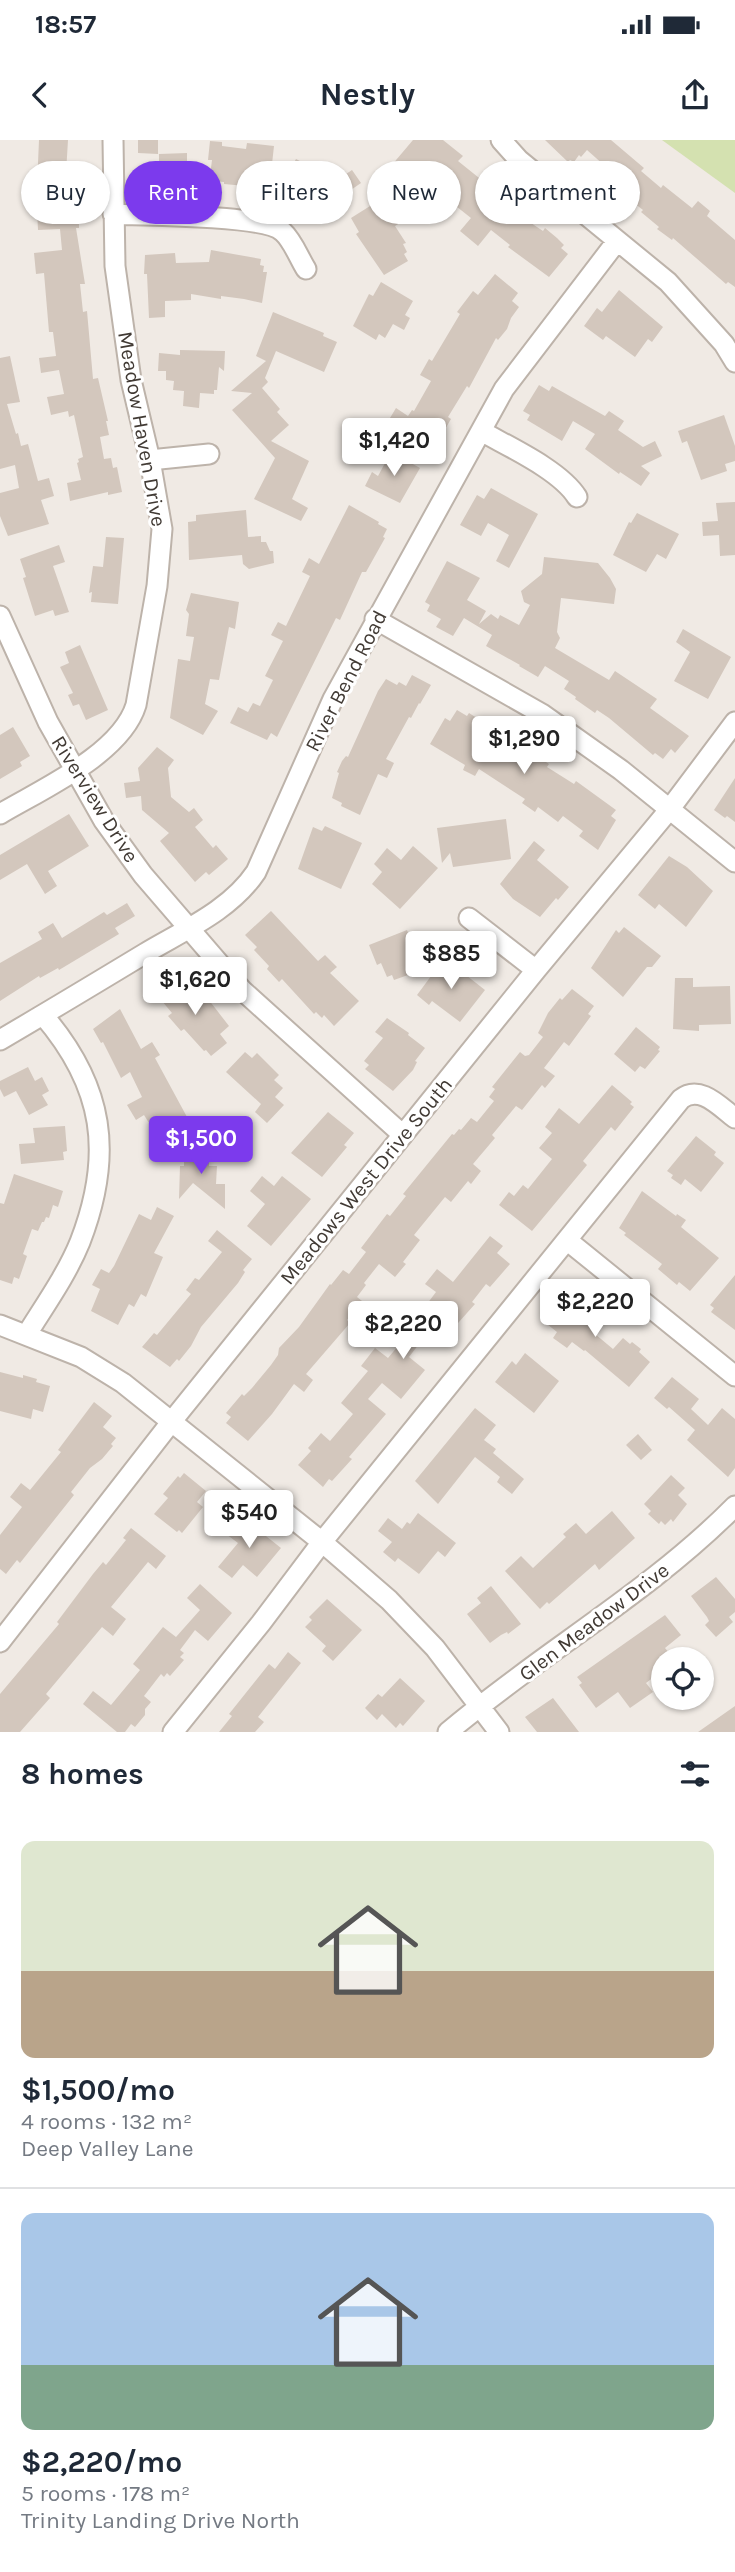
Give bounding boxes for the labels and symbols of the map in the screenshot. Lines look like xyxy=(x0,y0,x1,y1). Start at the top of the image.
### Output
street label: Meadow Haven Drive xyxy=(113,329,171,529)
pin: $1,420 xyxy=(337,418,451,478)
street label: River Bend Road xyxy=(300,606,392,756)
pin: $1,290 xyxy=(467,716,581,776)
street label: Riverview Drive xyxy=(46,731,144,867)
pin: $885 xyxy=(410,932,492,991)
pin: $1,620 xyxy=(138,958,252,1017)
street label: Meadows West Drive South xyxy=(275,1073,457,1289)
pin: $1,500 xyxy=(144,1116,258,1176)
pin: $2,220 xyxy=(538,1280,652,1339)
pin: $2,220 xyxy=(346,1302,460,1361)
pin: $540 xyxy=(208,1490,290,1550)
street label: Glen Meadow Drive xyxy=(514,1558,674,1686)

